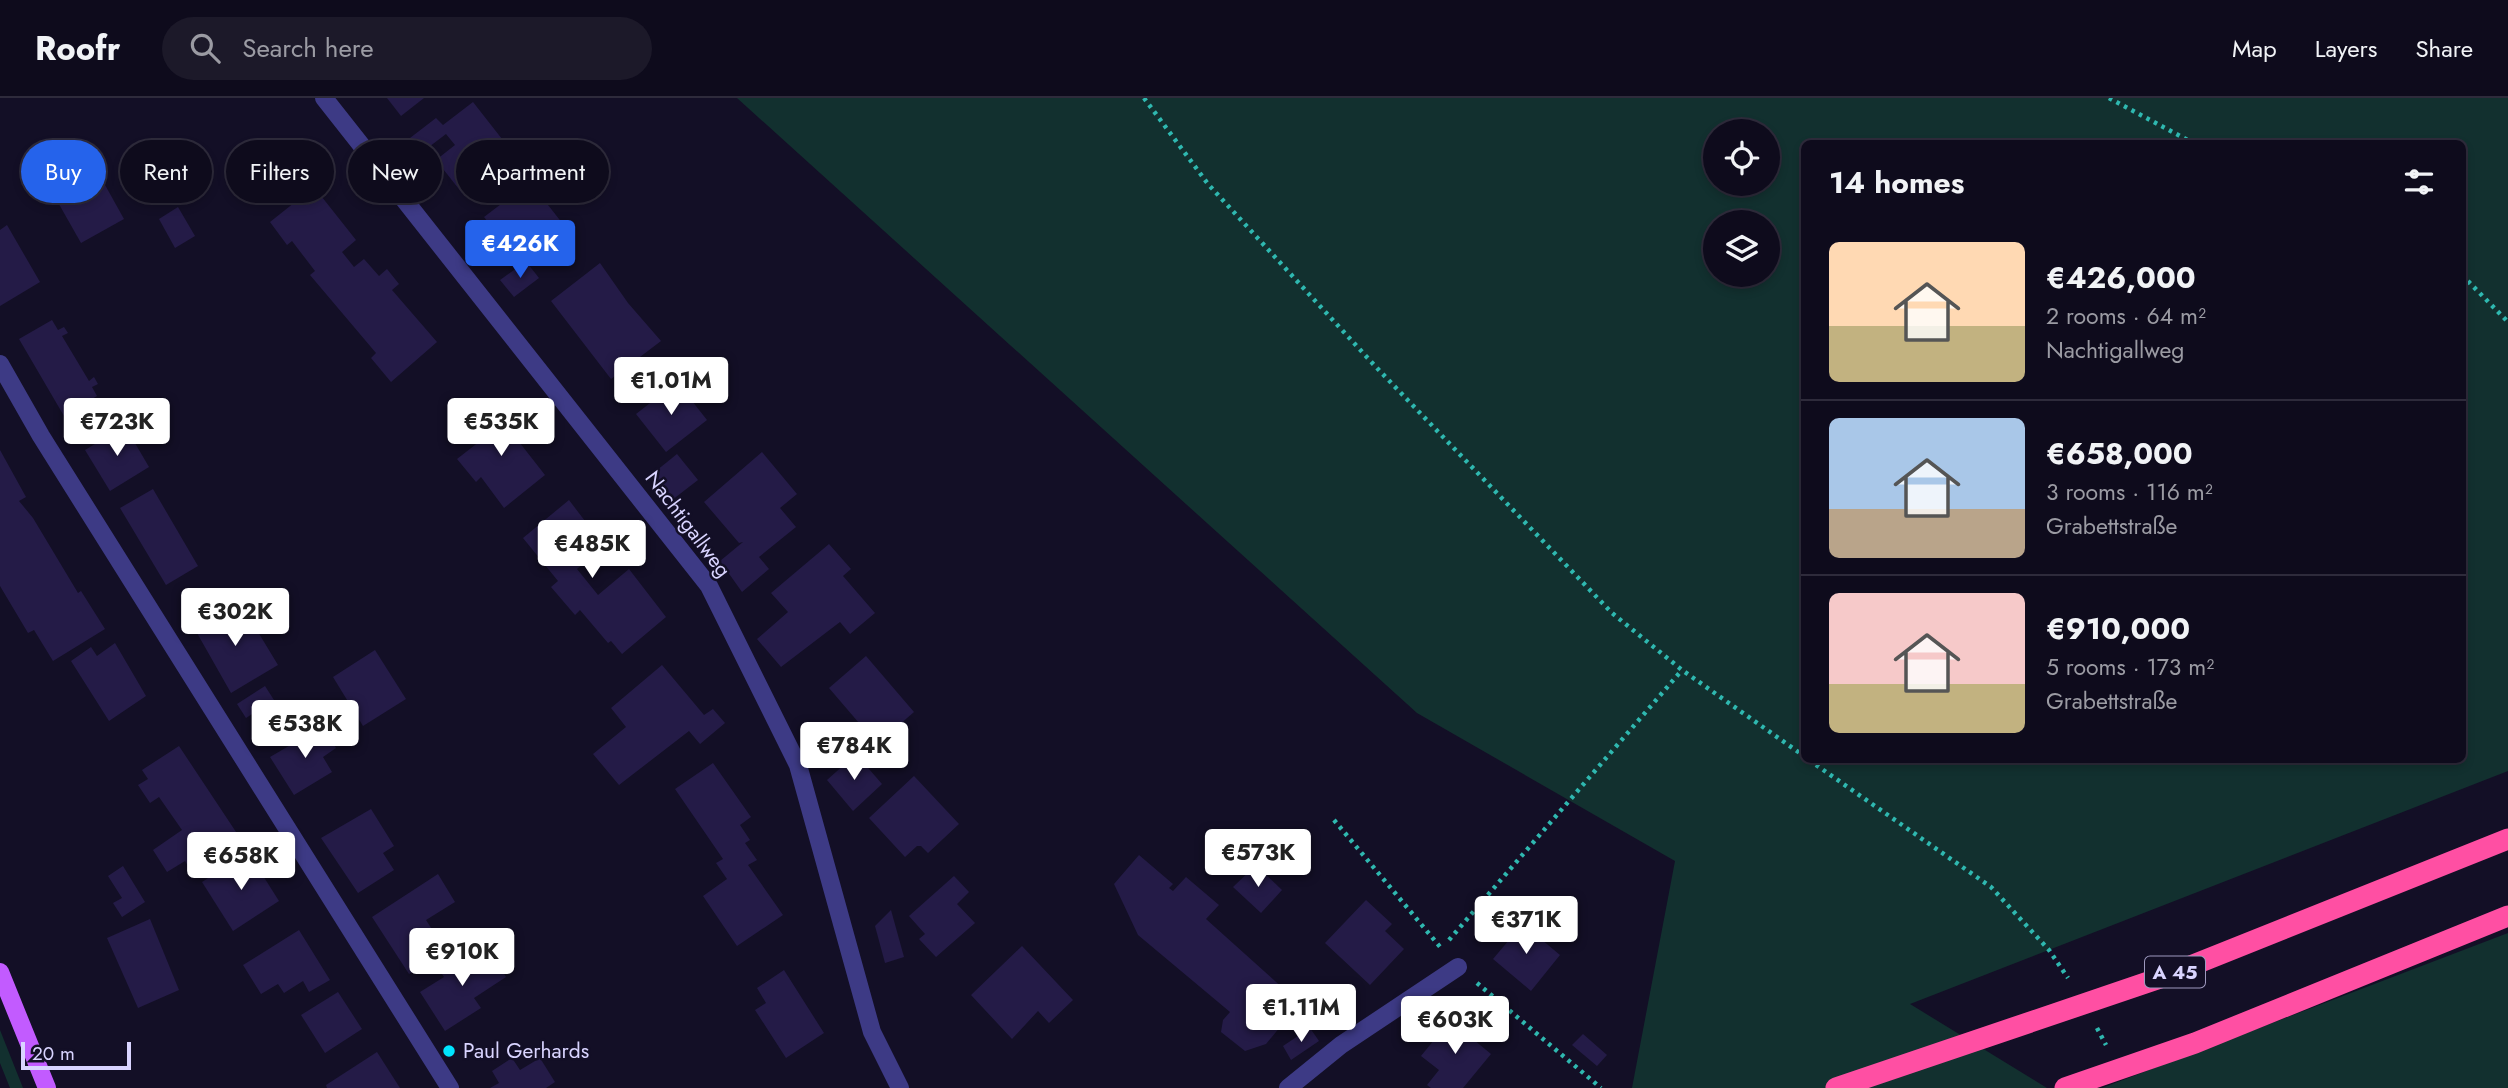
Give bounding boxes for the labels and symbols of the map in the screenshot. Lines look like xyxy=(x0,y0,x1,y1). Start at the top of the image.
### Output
pin: €426K xyxy=(471,220,569,280)
pin: €1.01M xyxy=(614,358,728,417)
pin: €723K xyxy=(68,398,166,458)
pin: €535K xyxy=(452,398,550,458)
street label: Nachtigallweg xyxy=(638,464,738,584)
pin: €485K xyxy=(543,520,641,580)
pin: €302K xyxy=(186,588,284,648)
pin: €538K xyxy=(256,700,354,760)
pin: €784K xyxy=(805,722,903,782)
pin: €573K xyxy=(1209,830,1307,889)
pin: €658K xyxy=(192,832,290,892)
pin: €371K xyxy=(1477,896,1575,956)
pin: €910K xyxy=(413,928,511,988)
road number: A 45 xyxy=(2145,957,2205,988)
pin: €1.11M xyxy=(1244,984,1358,1044)
pin: €603K xyxy=(1406,996,1504,1056)
place label: Paul Gerhards xyxy=(463,1036,589,1066)
scale bar xyxy=(21,1039,131,1071)
marker: Paul Gerhards xyxy=(441,1043,457,1059)

